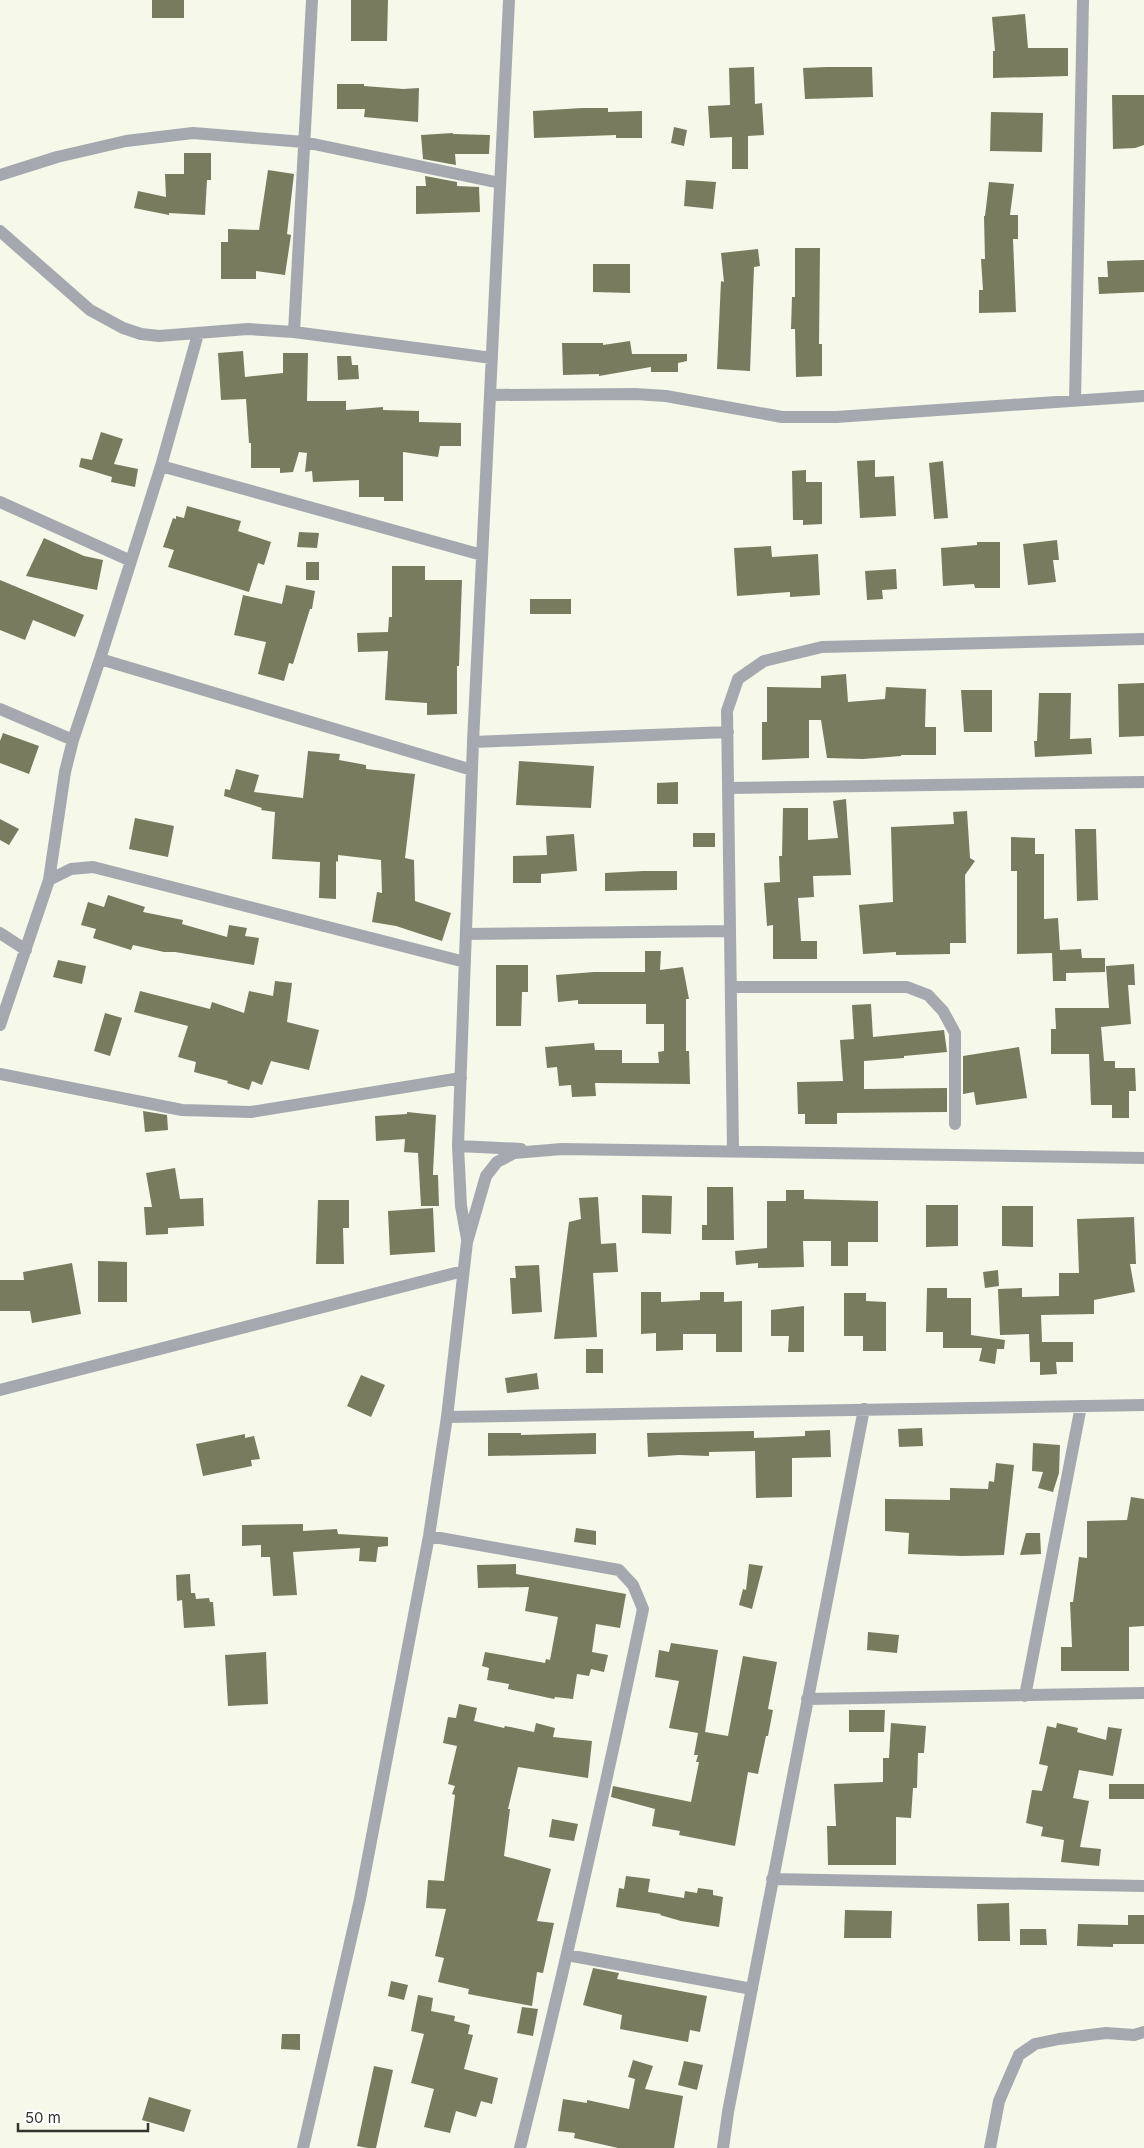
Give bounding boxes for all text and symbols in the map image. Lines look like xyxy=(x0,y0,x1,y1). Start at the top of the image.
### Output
scale bar xyxy=(18,2100,148,2132)
text: 50 m xyxy=(25,2108,61,2127)

